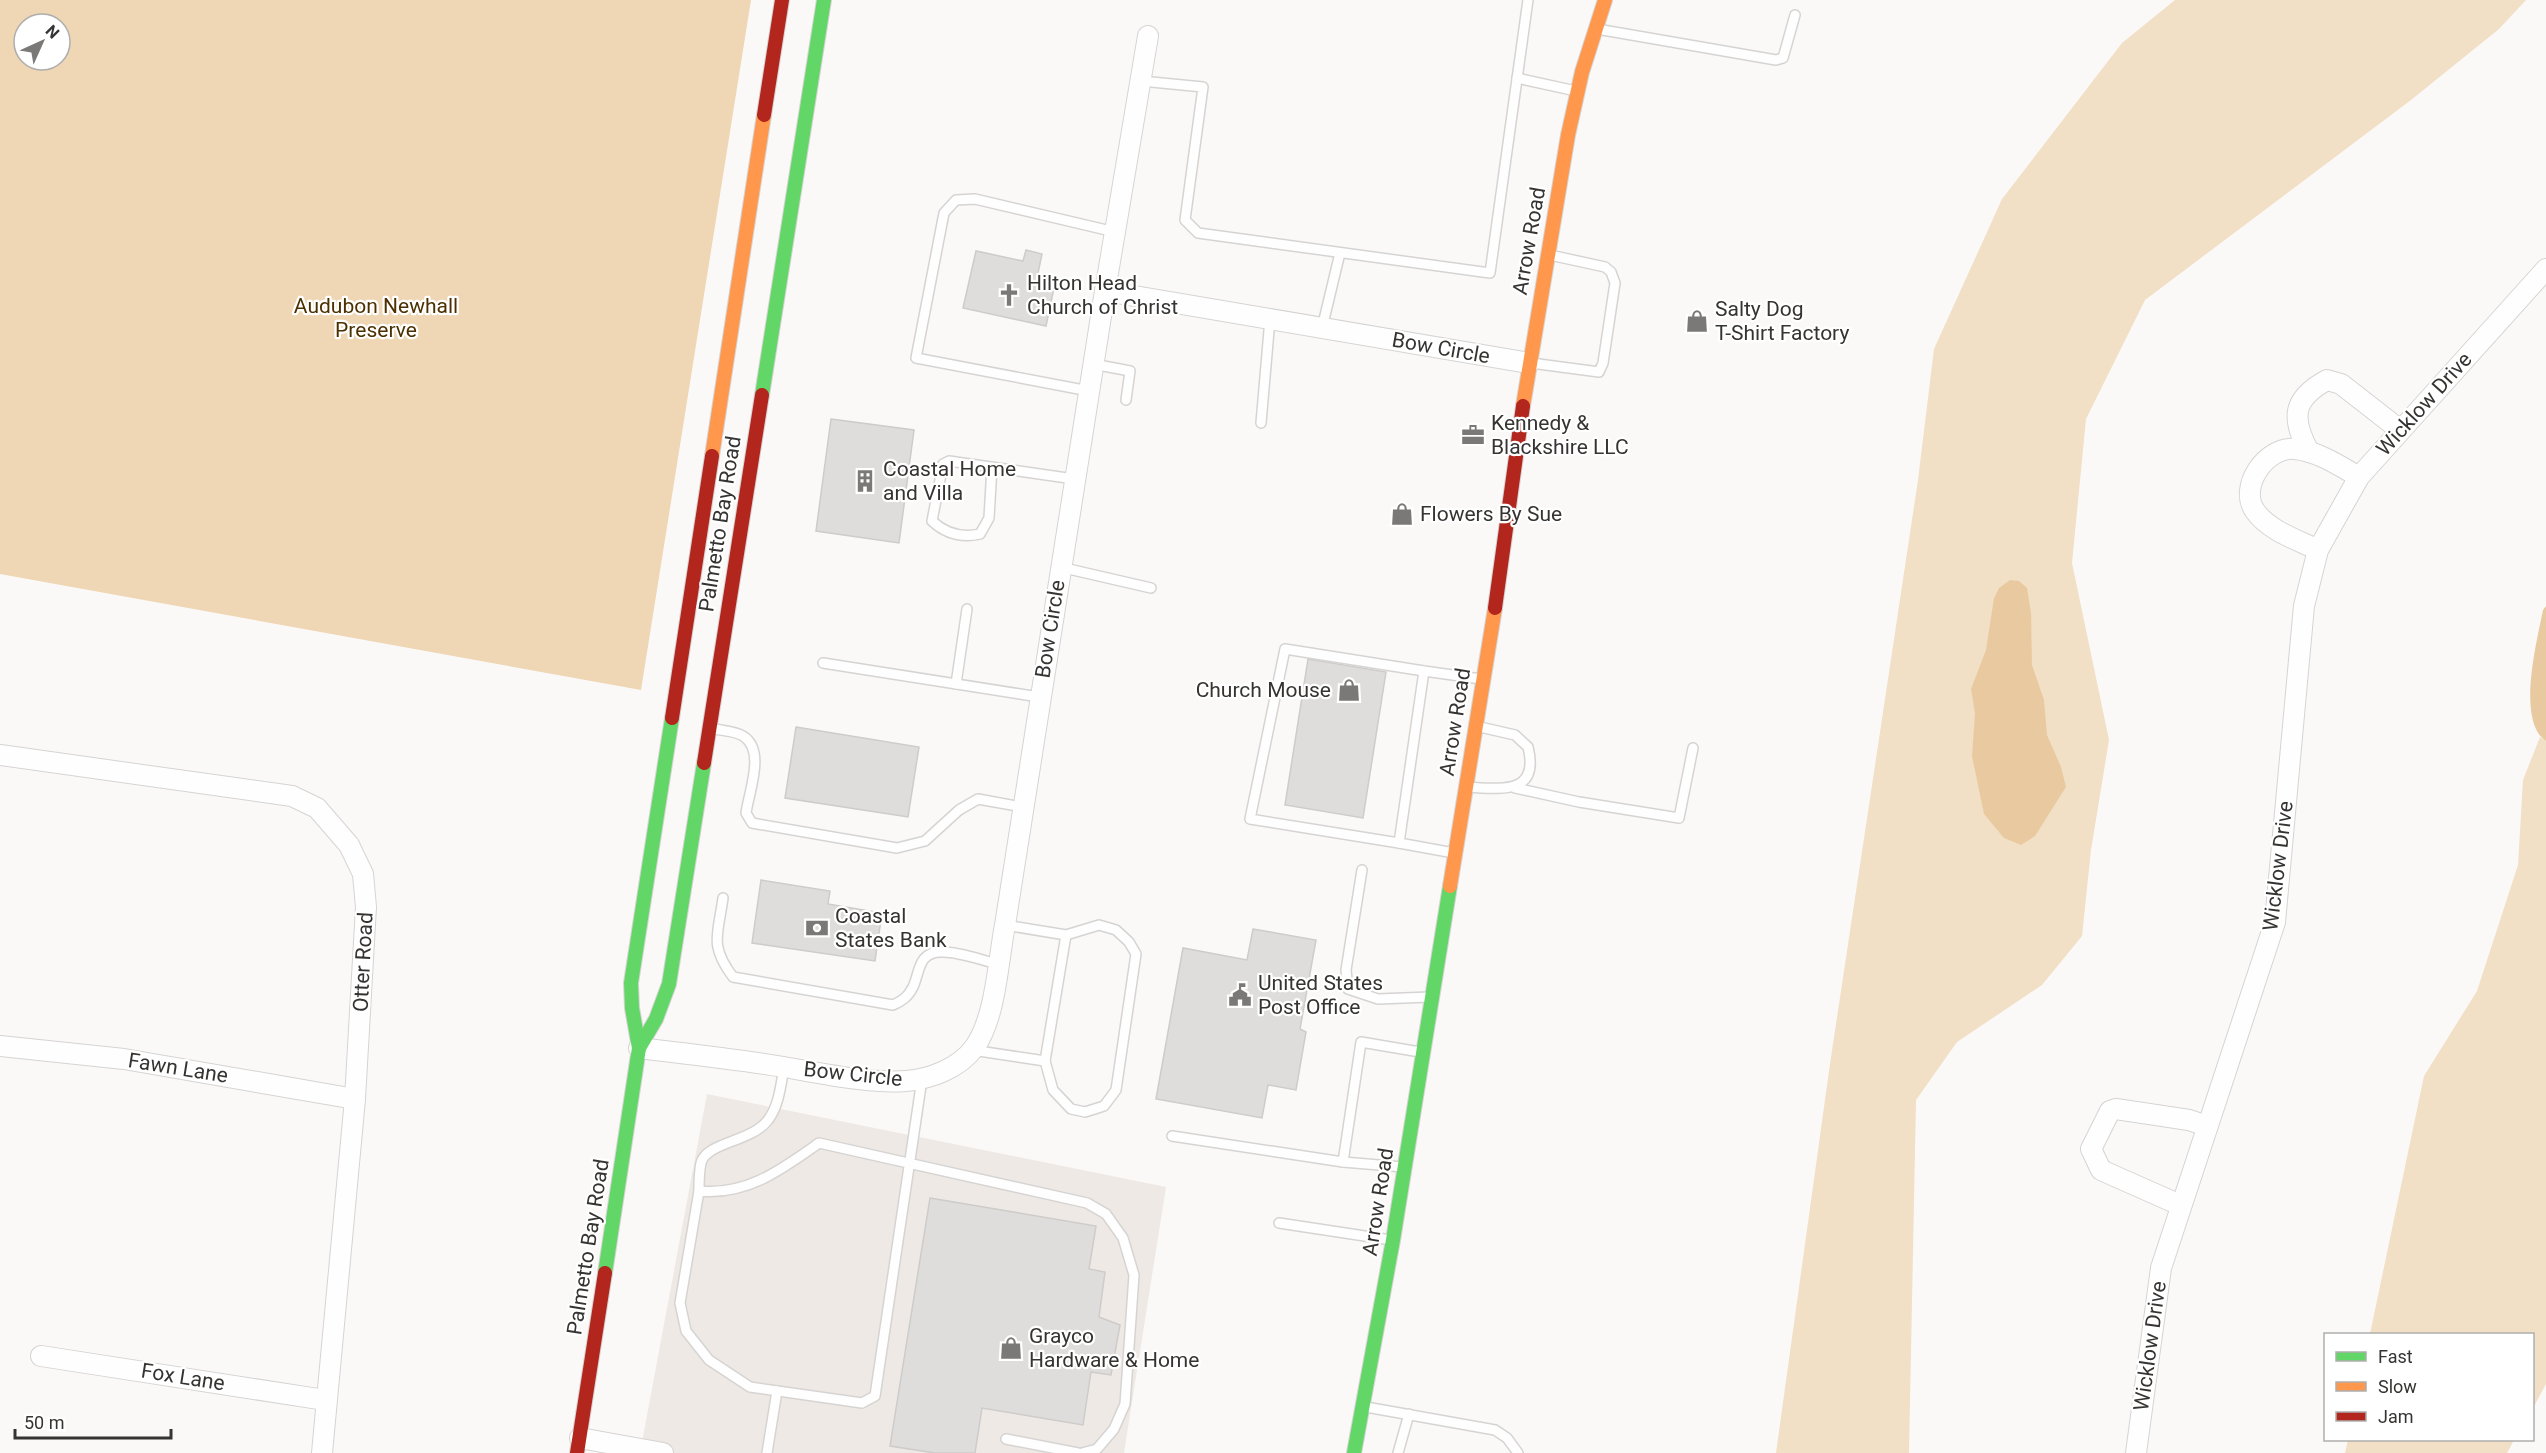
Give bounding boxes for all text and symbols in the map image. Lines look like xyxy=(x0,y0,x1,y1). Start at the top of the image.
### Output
north arrow xyxy=(12,12,72,72)
text: N xyxy=(42,21,63,42)
street label: Arrow Road xyxy=(1508,185,1550,297)
place label: Hilton Head Church of Christ xyxy=(1027,271,1178,319)
church icon: Hilton Head Church of Christ xyxy=(996,282,1022,308)
park label: Audubon Newhall Preserve xyxy=(294,294,458,342)
place label: Salty Dog T-Shirt Factory xyxy=(1715,297,1849,345)
shop icon: Salty Dog T-Shirt Factory xyxy=(1684,308,1710,334)
street label: Bow Circle xyxy=(1390,328,1492,368)
street label: Wicklow Drive xyxy=(2371,347,2477,461)
place label: Kennedy & Blackshire LLC xyxy=(1491,411,1629,459)
office icon: Kennedy & Blackshire LLC xyxy=(1460,422,1486,448)
street label: Palmetto Bay Road xyxy=(694,434,746,614)
place label: Coastal Home and Villa xyxy=(883,457,1016,505)
building icon: Coastal Home and Villa xyxy=(852,468,878,494)
shop icon: Flowers By Sue xyxy=(1389,501,1415,527)
place label: Flowers By Sue xyxy=(1420,502,1562,526)
street label: Bow Circle xyxy=(1030,578,1070,680)
street label: Arrow Road xyxy=(1435,666,1475,778)
shop icon: Church Mouse xyxy=(1336,677,1362,703)
place label: Church Mouse xyxy=(1196,678,1331,702)
street label: Wicklow Drive xyxy=(2258,800,2298,932)
place label: Coastal States Bank xyxy=(835,904,947,952)
street label: Otter Road xyxy=(348,912,378,1012)
bank icon: Coastal States Bank xyxy=(804,915,830,941)
place label: United States Post Office xyxy=(1258,971,1383,1019)
public building icon: United States Post Office xyxy=(1227,982,1253,1008)
street label: Fawn Lane xyxy=(126,1048,230,1088)
street label: Bow Circle xyxy=(803,1057,903,1091)
street label: Arrow Road xyxy=(1358,1146,1398,1258)
street label: Palmetto Bay Road xyxy=(562,1157,614,1337)
street label: Wicklow Drive xyxy=(2129,1280,2171,1412)
place label: Grayco Hardware & Home xyxy=(1029,1324,1199,1372)
legend xyxy=(2324,1333,2534,1441)
shop icon: Grayco Hardware & Home xyxy=(998,1335,1024,1361)
text: Fast xyxy=(2378,1346,2413,1367)
street label: Fox Lane xyxy=(140,1359,226,1395)
text: Slow xyxy=(2378,1376,2417,1397)
scale bar xyxy=(15,1402,171,1440)
text: Jam xyxy=(2378,1406,2414,1427)
text: 50 m xyxy=(24,1412,64,1433)

